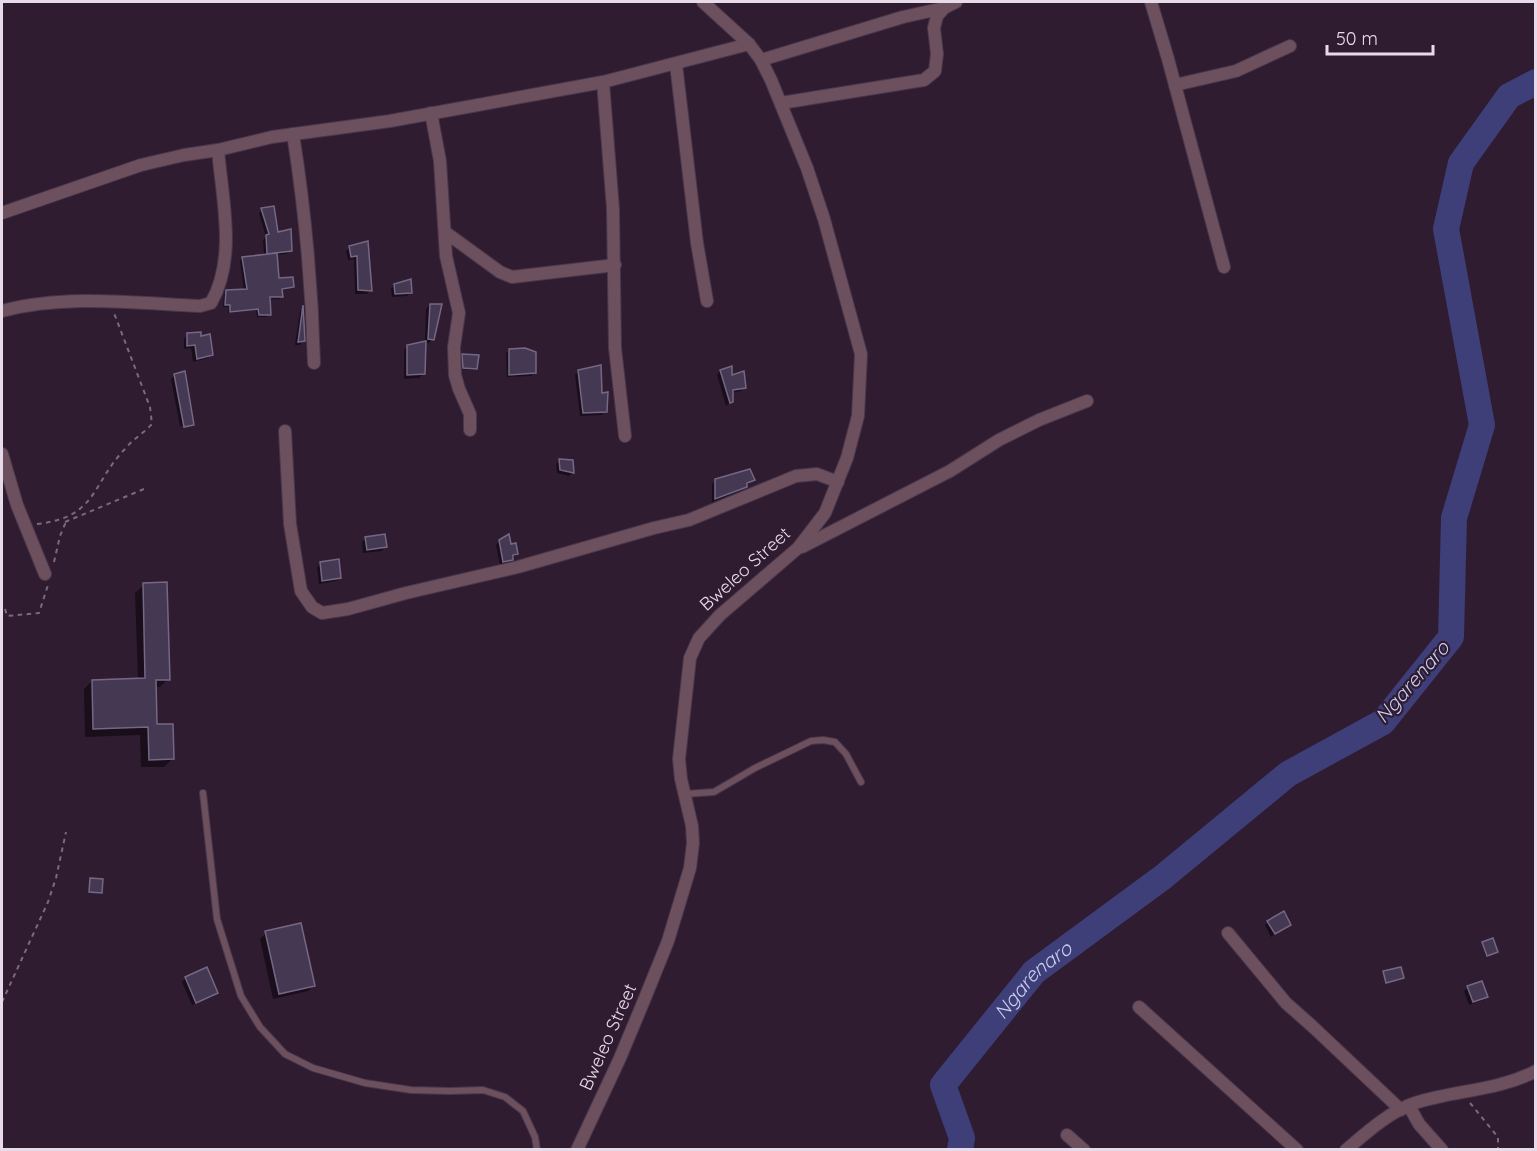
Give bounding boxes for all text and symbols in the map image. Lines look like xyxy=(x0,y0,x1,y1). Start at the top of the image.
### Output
scale bar xyxy=(1327,18,1434,56)
text: 50 m xyxy=(1336,27,1378,50)
street label: Bweleo Street xyxy=(694,522,795,615)
water label: Ngarenaro xyxy=(1369,635,1455,728)
water label: Ngarenaro xyxy=(988,935,1077,1024)
street label: Bweleo Street xyxy=(574,980,641,1094)

